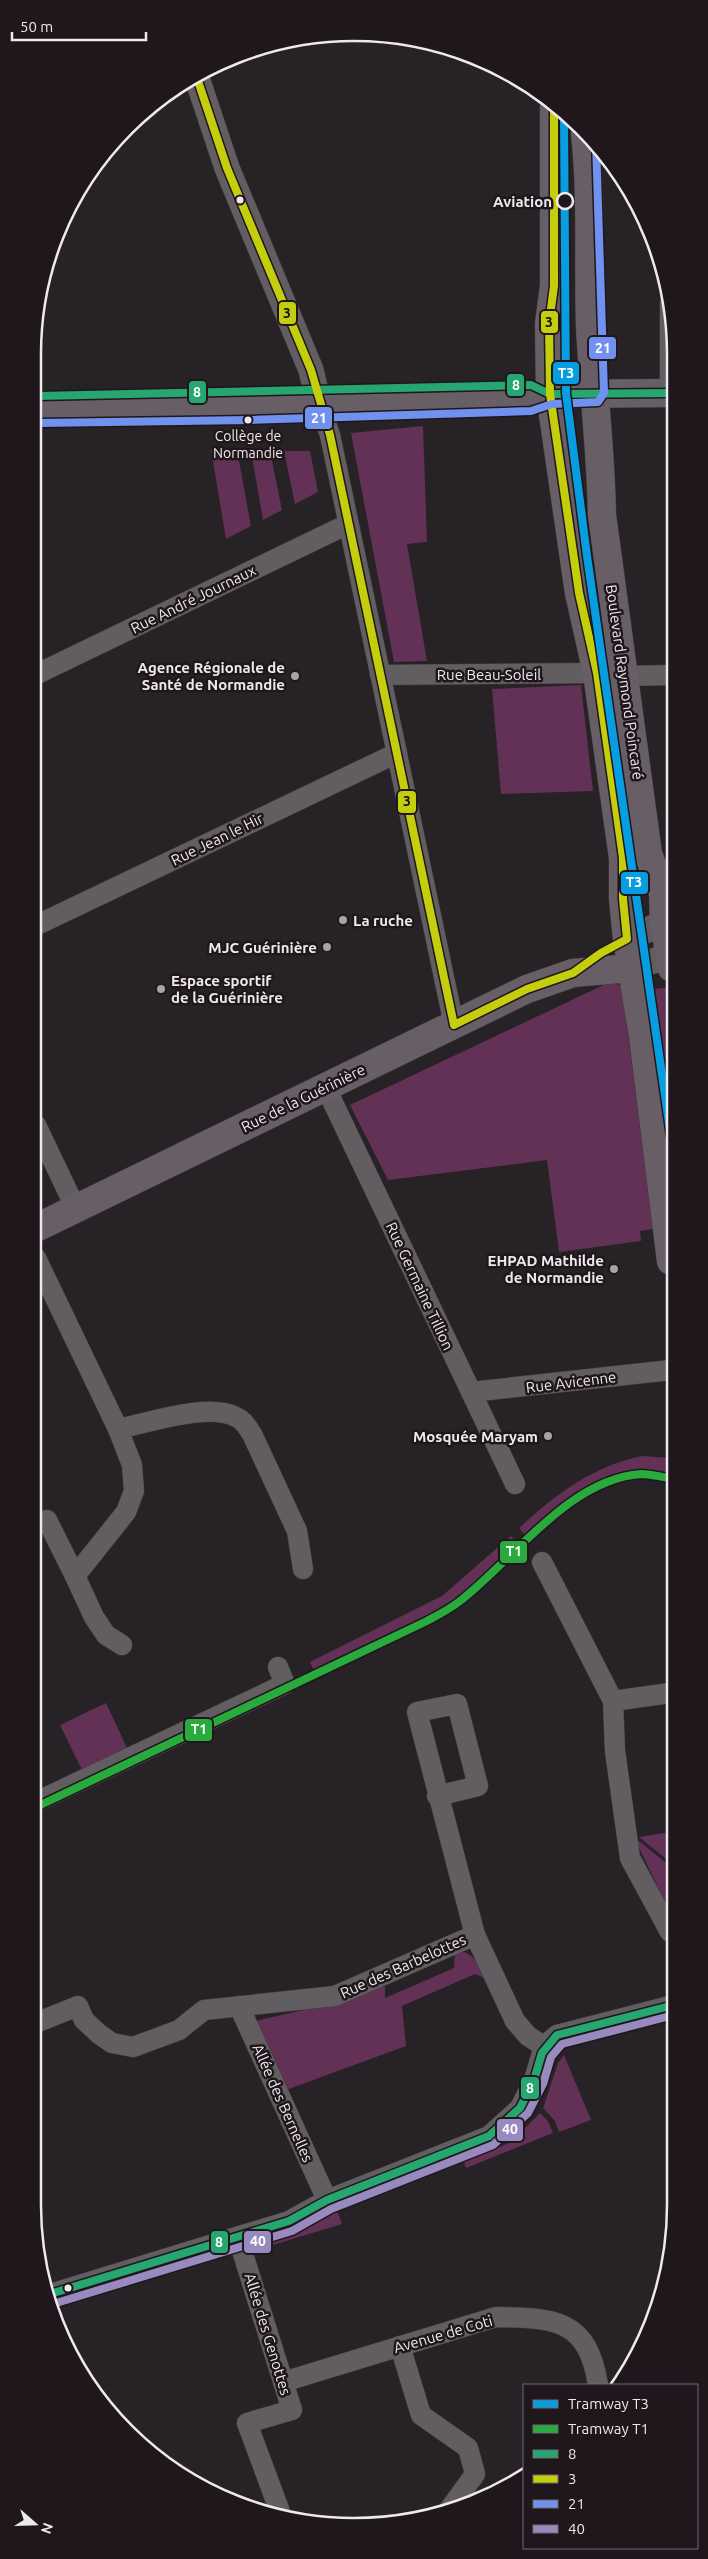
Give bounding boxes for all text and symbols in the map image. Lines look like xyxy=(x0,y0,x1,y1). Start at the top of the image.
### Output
scale bar xyxy=(12,10,146,42)
text: 50 m xyxy=(20,18,53,35)
marker: Aviation xyxy=(556,192,574,210)
place label: Aviation xyxy=(493,193,552,210)
unlabelled marker xyxy=(235,195,245,205)
line badge: 3 xyxy=(278,301,297,325)
text: 3 xyxy=(283,305,291,321)
line badge: 3 xyxy=(540,310,559,334)
text: 3 xyxy=(545,314,553,330)
line badge: 21 xyxy=(588,336,617,360)
text: 21 xyxy=(595,340,611,356)
line badge: T3 xyxy=(552,361,580,385)
text: T3 xyxy=(558,365,574,381)
line badge: 8 xyxy=(506,373,525,397)
text: 8 xyxy=(512,377,520,393)
line badge: 8 xyxy=(188,380,207,404)
text: 8 xyxy=(193,384,201,400)
line badge: 21 xyxy=(304,406,333,430)
text: 21 xyxy=(311,410,327,426)
marker: Collège de Normandie xyxy=(243,415,253,425)
place label: Collège de Normandie xyxy=(213,428,283,461)
street label: Rue André Journaux xyxy=(128,561,259,637)
street label: Boulevard Raymond Poincaré xyxy=(603,583,647,781)
place label: Agence Régionale de Santé de Normandie xyxy=(138,659,285,693)
street label: Rue Beau-Soleil xyxy=(437,666,541,683)
marker: Agence Régionale de Santé de Normandie xyxy=(289,670,301,682)
line badge: 3 xyxy=(397,790,417,814)
text: 3 xyxy=(403,793,411,809)
street label: Rue Jean le Hir xyxy=(168,809,266,869)
line badge: T3 xyxy=(620,871,649,895)
text: T3 xyxy=(626,874,642,890)
place label: La ruche xyxy=(353,912,413,929)
marker: La ruche xyxy=(337,914,349,926)
place label: MJC Guérinière xyxy=(208,939,317,956)
marker: MJC Guérinière xyxy=(321,941,333,953)
place label: Espace sportif de la Guérinière xyxy=(171,972,283,1006)
marker: Espace sportif de la Guérinière xyxy=(155,983,167,995)
street label: Rue de la Guérinière xyxy=(238,1061,368,1135)
street label: Rue Germaine Tillion xyxy=(383,1219,457,1353)
place label: EHPAD Mathilde de Normandie xyxy=(488,1252,604,1286)
marker: EHPAD Mathilde de Normandie xyxy=(608,1263,620,1275)
street label: Rue Avicenne xyxy=(525,1368,617,1396)
place label: Mosquée Maryam xyxy=(413,1428,538,1445)
marker: Mosquée Maryam xyxy=(542,1430,554,1442)
line badge: T1 xyxy=(499,1540,528,1564)
text: T1 xyxy=(506,1543,522,1559)
line badge: T1 xyxy=(184,1718,213,1742)
text: T1 xyxy=(191,1721,207,1737)
street label: Rue des Barbelottes xyxy=(337,1931,469,2001)
street label: Allée des Bernelles xyxy=(249,2041,317,2165)
line badge: 8 xyxy=(520,2076,540,2100)
text: 8 xyxy=(526,2080,534,2096)
line badge: 40 xyxy=(496,2118,524,2142)
text: 40 xyxy=(502,2121,518,2137)
line badge: 8 xyxy=(210,2230,229,2254)
line badge: 40 xyxy=(243,2230,272,2254)
text: 40 xyxy=(250,2233,266,2249)
text: 8 xyxy=(215,2234,223,2250)
street label: Allée des Genottes xyxy=(241,2271,295,2397)
unlabelled marker xyxy=(63,2283,73,2293)
street label: Avenue de Coti xyxy=(392,2312,494,2356)
legend xyxy=(523,2384,698,2549)
text: Tramway T3 xyxy=(568,2395,649,2412)
text: Tramway T1 xyxy=(568,2420,649,2437)
text: 8 xyxy=(568,2445,576,2462)
text: 3 xyxy=(568,2470,576,2487)
text: 21 xyxy=(568,2495,585,2512)
north arrow xyxy=(10,2499,60,2549)
text: 40 xyxy=(568,2520,585,2537)
text: N xyxy=(38,2521,57,2536)

